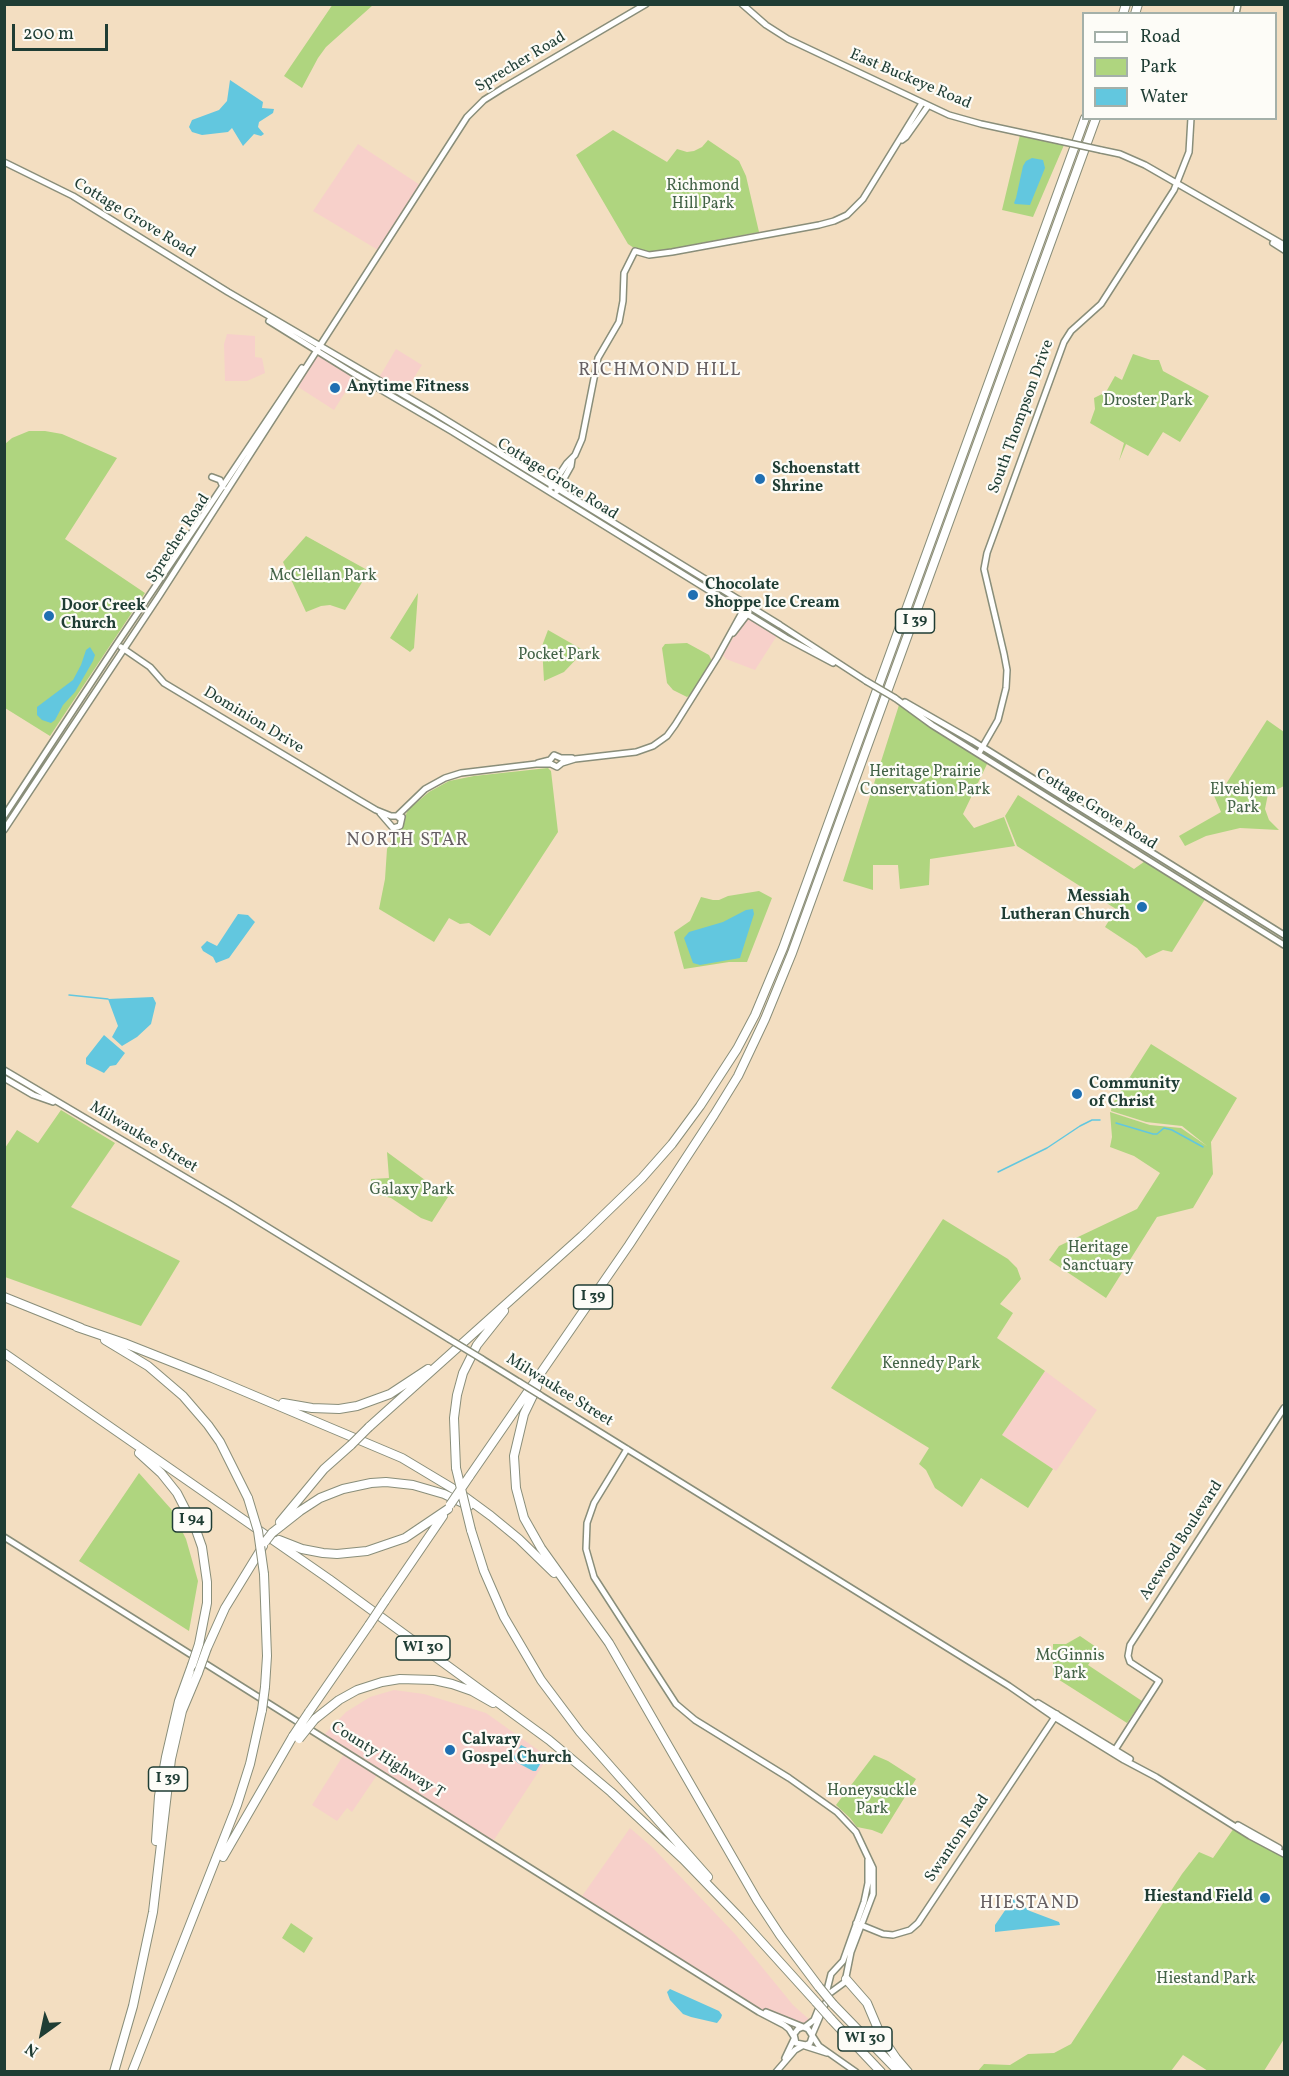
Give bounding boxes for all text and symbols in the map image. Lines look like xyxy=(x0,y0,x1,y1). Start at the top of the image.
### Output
scale bar xyxy=(15,12,111,50)
legend xyxy=(1082,12,1277,120)
text: 200 m xyxy=(23,22,74,47)
text: Road xyxy=(1140,25,1181,50)
street label: Sprecher Road xyxy=(472,28,570,98)
street label: East Buckeye Road xyxy=(846,46,974,114)
text: Park xyxy=(1140,55,1177,80)
text: Water xyxy=(1140,85,1188,110)
street label: Cottage Grove Road xyxy=(70,175,198,263)
park label: Richmond Hill Park xyxy=(666,177,740,215)
street label: South Thompson Drive xyxy=(985,337,1059,497)
district label: RICHMOND HILL xyxy=(578,361,742,383)
place label: Anytime Fitness xyxy=(347,378,469,398)
marker: Anytime Fitness xyxy=(328,381,342,395)
park label: Droster Park xyxy=(1103,392,1193,412)
street label: Cottage Grove Road xyxy=(493,435,621,525)
place label: Schoenstatt Shrine xyxy=(772,460,860,498)
marker: Schoenstatt Shrine xyxy=(753,472,767,486)
street label: Sprecher Road xyxy=(143,491,215,587)
park label: McClellan Park xyxy=(269,567,377,587)
place label: Chocolate Shoppe Ice Cream xyxy=(705,576,840,614)
marker: Chocolate Shoppe Ice Cream xyxy=(686,588,700,602)
place label: Door Creek Church xyxy=(61,597,146,635)
marker: Door Creek Church xyxy=(42,609,56,623)
road number: I 39 xyxy=(896,609,934,633)
park label: Pocket Park xyxy=(518,646,600,666)
street label: Dominion Drive xyxy=(199,683,307,759)
park label: Heritage Prairie Conservation Park xyxy=(860,763,990,801)
street label: Cottage Grove Road xyxy=(1032,765,1160,855)
park label: Elvehjem Park xyxy=(1210,781,1276,819)
district label: NORTH STAR xyxy=(346,831,470,853)
place label: Messiah Lutheran Church xyxy=(1001,888,1130,926)
marker: Messiah Lutheran Church xyxy=(1135,900,1149,914)
place label: Community of Christ xyxy=(1089,1075,1180,1113)
marker: Community of Christ xyxy=(1070,1087,1084,1101)
street label: Milwaukee Street xyxy=(85,1098,201,1178)
park label: Galaxy Park xyxy=(369,1181,455,1201)
park label: Heritage Sanctuary xyxy=(1062,1239,1134,1277)
road number: I 39 xyxy=(574,1285,612,1309)
street label: Milwaukee Street xyxy=(502,1350,616,1432)
park label: Kennedy Park xyxy=(882,1355,980,1375)
street label: Acewood Boulevard xyxy=(1136,1478,1228,1604)
road number: I 94 xyxy=(172,1508,212,1532)
road number: WI 30 xyxy=(396,1636,450,1660)
park label: McGinnis Park xyxy=(1035,1647,1105,1685)
street label: County Highway T xyxy=(327,1718,447,1804)
place label: Calvary Gospel Church xyxy=(462,1731,572,1769)
marker: Calvary Gospel Church xyxy=(443,1743,457,1757)
road number: I 39 xyxy=(148,1767,188,1791)
park label: Honeysuckle Park xyxy=(827,1782,917,1820)
street label: Swanton Road xyxy=(922,1792,994,1886)
place label: Hiestand Field xyxy=(1144,1888,1253,1908)
marker: Hiestand Field xyxy=(1258,1891,1272,1905)
district label: HIESTAND xyxy=(980,1894,1080,1916)
park label: Hiestand Park xyxy=(1156,1970,1256,1990)
north arrow xyxy=(12,2004,72,2064)
road number: WI 30 xyxy=(838,2027,892,2051)
text: N xyxy=(21,2037,43,2061)

